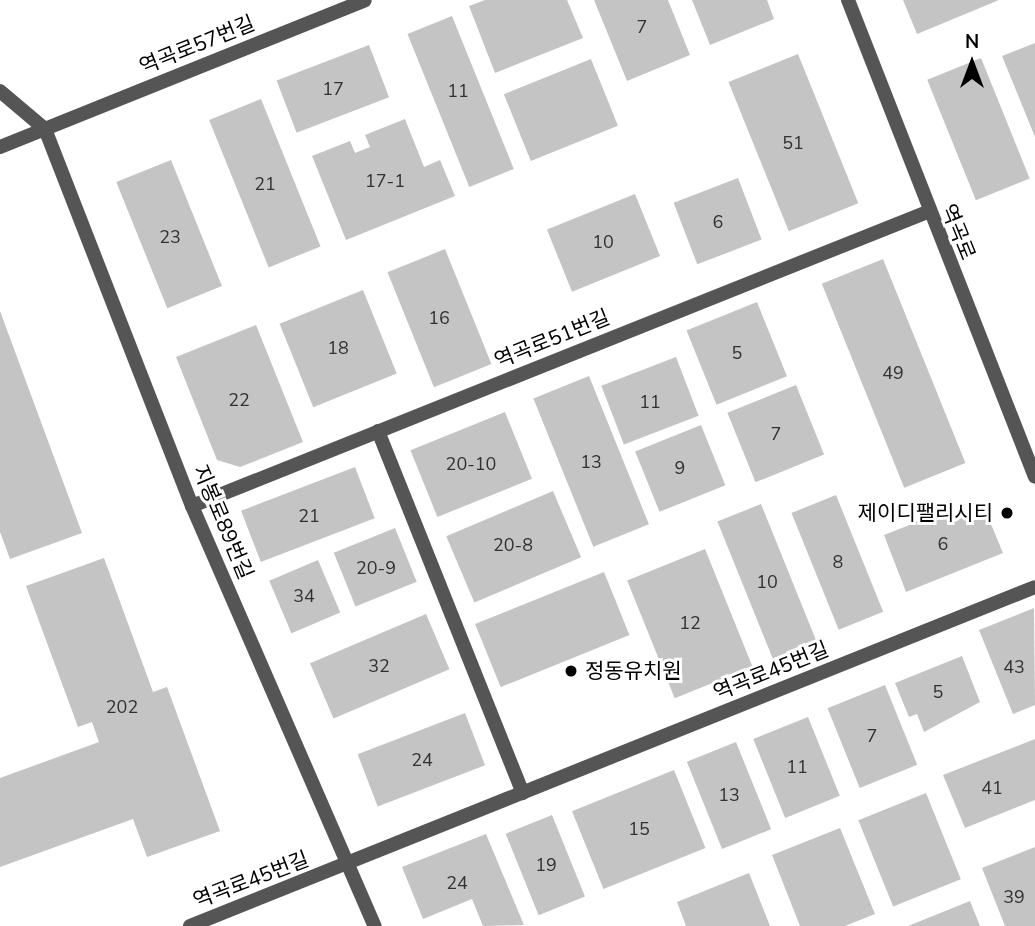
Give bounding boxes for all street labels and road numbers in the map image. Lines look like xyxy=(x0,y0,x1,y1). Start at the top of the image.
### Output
street label: 역곡로57번길 xyxy=(136,11,258,79)
street label: 역곡로 xyxy=(935,200,981,264)
street label: 역곡로51번길 xyxy=(491,305,613,373)
street label: 지봉로89번길 xyxy=(188,461,258,583)
street label: 역곡로45번길 xyxy=(710,637,832,705)
street label: 역곡로45번길 xyxy=(190,846,312,914)

